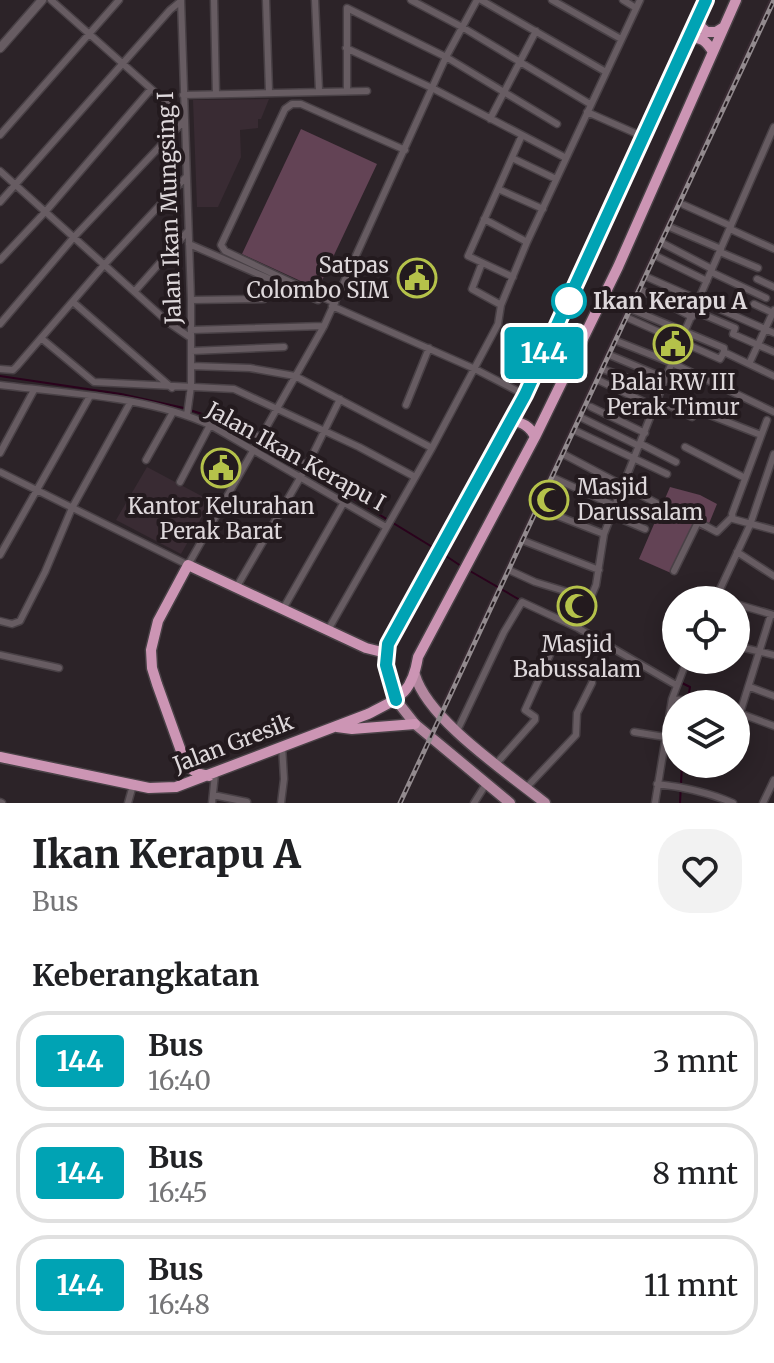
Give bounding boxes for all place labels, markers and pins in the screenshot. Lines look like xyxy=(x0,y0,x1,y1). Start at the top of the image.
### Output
place label: Satpas Colombo SIM xyxy=(246,251,389,304)
public building icon: Satpas Colombo SIM xyxy=(396,257,438,299)
marker: Ikan Kerapu A xyxy=(552,284,586,318)
place label: Ikan Kerapu A xyxy=(593,287,748,315)
public building icon: Balai RW III Perak Timur xyxy=(652,323,694,365)
place label: Balai RW III Perak Timur xyxy=(606,368,740,421)
public building icon: Kantor Kelurahan Perak Barat xyxy=(200,447,242,489)
place label: Masjid Darussalam xyxy=(577,473,704,526)
mosque icon: Masjid Darussalam xyxy=(528,479,570,521)
place label: Kantor Kelurahan Perak Barat xyxy=(127,492,315,545)
mosque icon: Masjid Babussalam xyxy=(556,585,598,627)
place label: Masjid Babussalam xyxy=(513,630,641,683)

